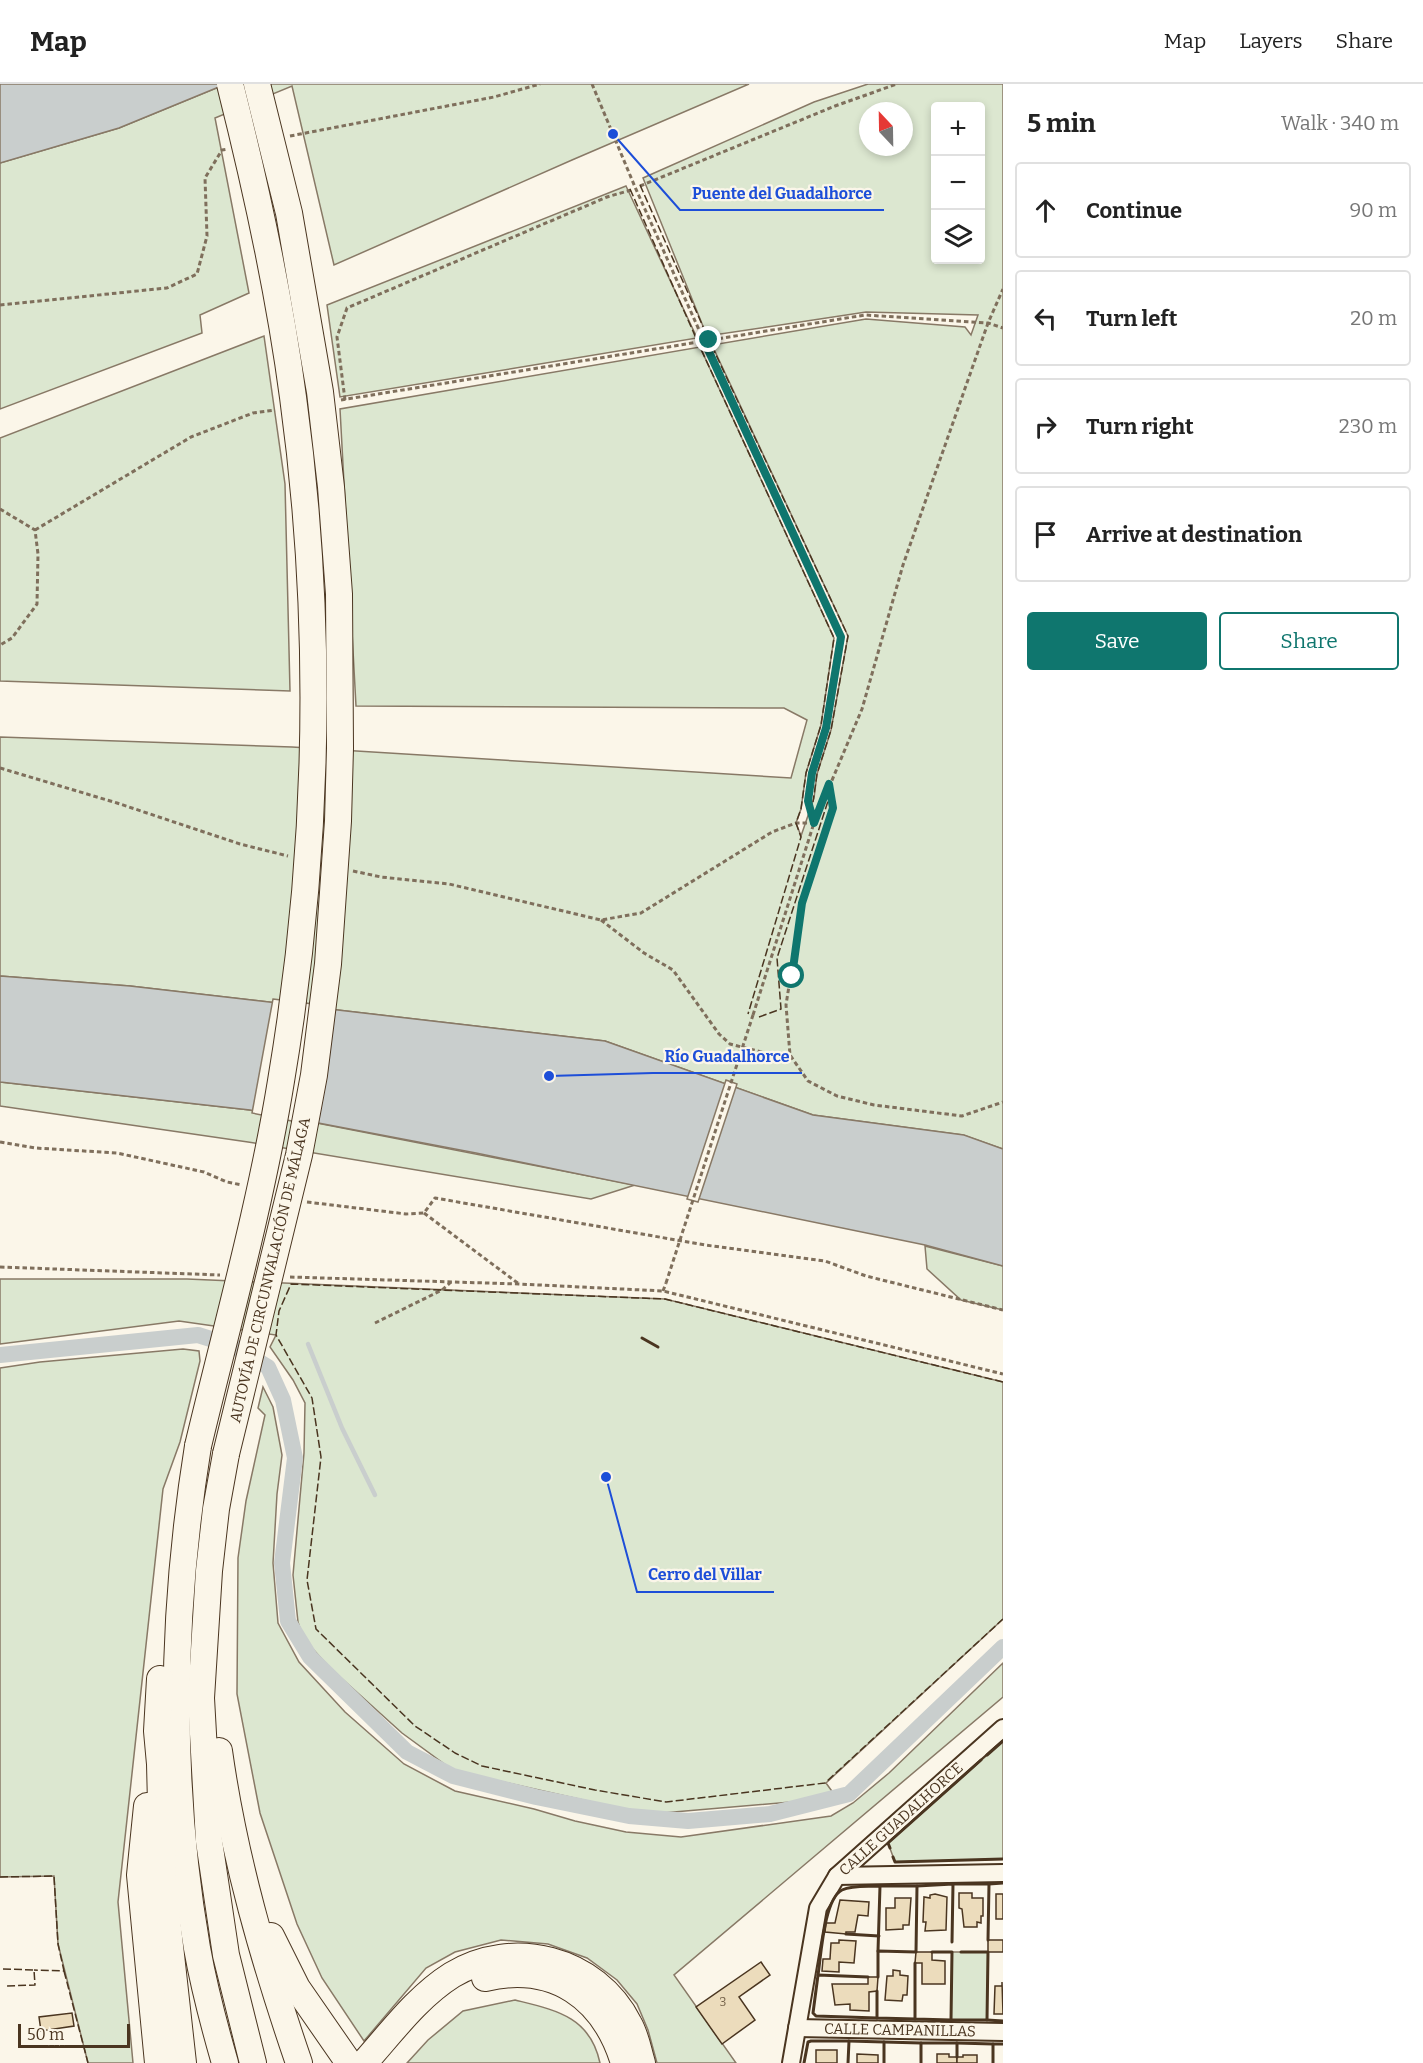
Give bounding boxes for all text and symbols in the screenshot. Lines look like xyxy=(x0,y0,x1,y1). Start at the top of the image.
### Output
text: Map xyxy=(30,25,87,58)
text: Map xyxy=(1164,28,1206,54)
text: Layers xyxy=(1239,28,1303,54)
text: Share xyxy=(1336,28,1393,54)
north arrow xyxy=(859,102,913,156)
map controls xyxy=(931,102,985,264)
button: + xyxy=(931,102,985,156)
text: 5 min xyxy=(1027,108,1096,139)
text: Walk · 340 m xyxy=(1281,111,1399,135)
button: − xyxy=(931,156,985,210)
callout: Puente del Guadalhorce xyxy=(680,176,884,210)
text: Puente del Guadalhorce xyxy=(692,184,872,203)
icon: ahead xyxy=(1029,194,1062,227)
text: Continue xyxy=(1086,197,1182,224)
text: 90 m xyxy=(1349,198,1397,222)
button: layers xyxy=(931,210,985,264)
icon: left xyxy=(1029,302,1062,335)
text: Turn left xyxy=(1086,305,1178,332)
text: 20 m xyxy=(1350,306,1397,330)
route end xyxy=(695,326,721,352)
icon: right xyxy=(1029,410,1062,443)
text: Turn right xyxy=(1086,413,1194,440)
text: 230 m xyxy=(1339,414,1397,438)
icon: arrive xyxy=(1029,518,1062,551)
text: Arrive at destination xyxy=(1086,521,1302,548)
button: Save xyxy=(1027,612,1207,670)
button: Share xyxy=(1219,612,1399,670)
route start xyxy=(778,962,804,988)
callout: Río Guadalhorce xyxy=(653,1039,802,1073)
text: Río Guadalhorce xyxy=(664,1047,790,1066)
street label: AUTOVÍA DE CIRCUNVALACIÓN DE MÁLAGA xyxy=(226,1115,314,1424)
callout: Cerro del Villar xyxy=(637,1558,774,1592)
text: Cerro del Villar xyxy=(648,1565,762,1584)
street label: CALLE GUADALHORCE xyxy=(835,1759,967,1879)
house number: 3 xyxy=(720,1995,727,2009)
street label: CALLE CAMPANILLAS xyxy=(824,2020,976,2040)
scale bar xyxy=(18,2021,130,2048)
text: 50 m xyxy=(27,2025,64,2044)

